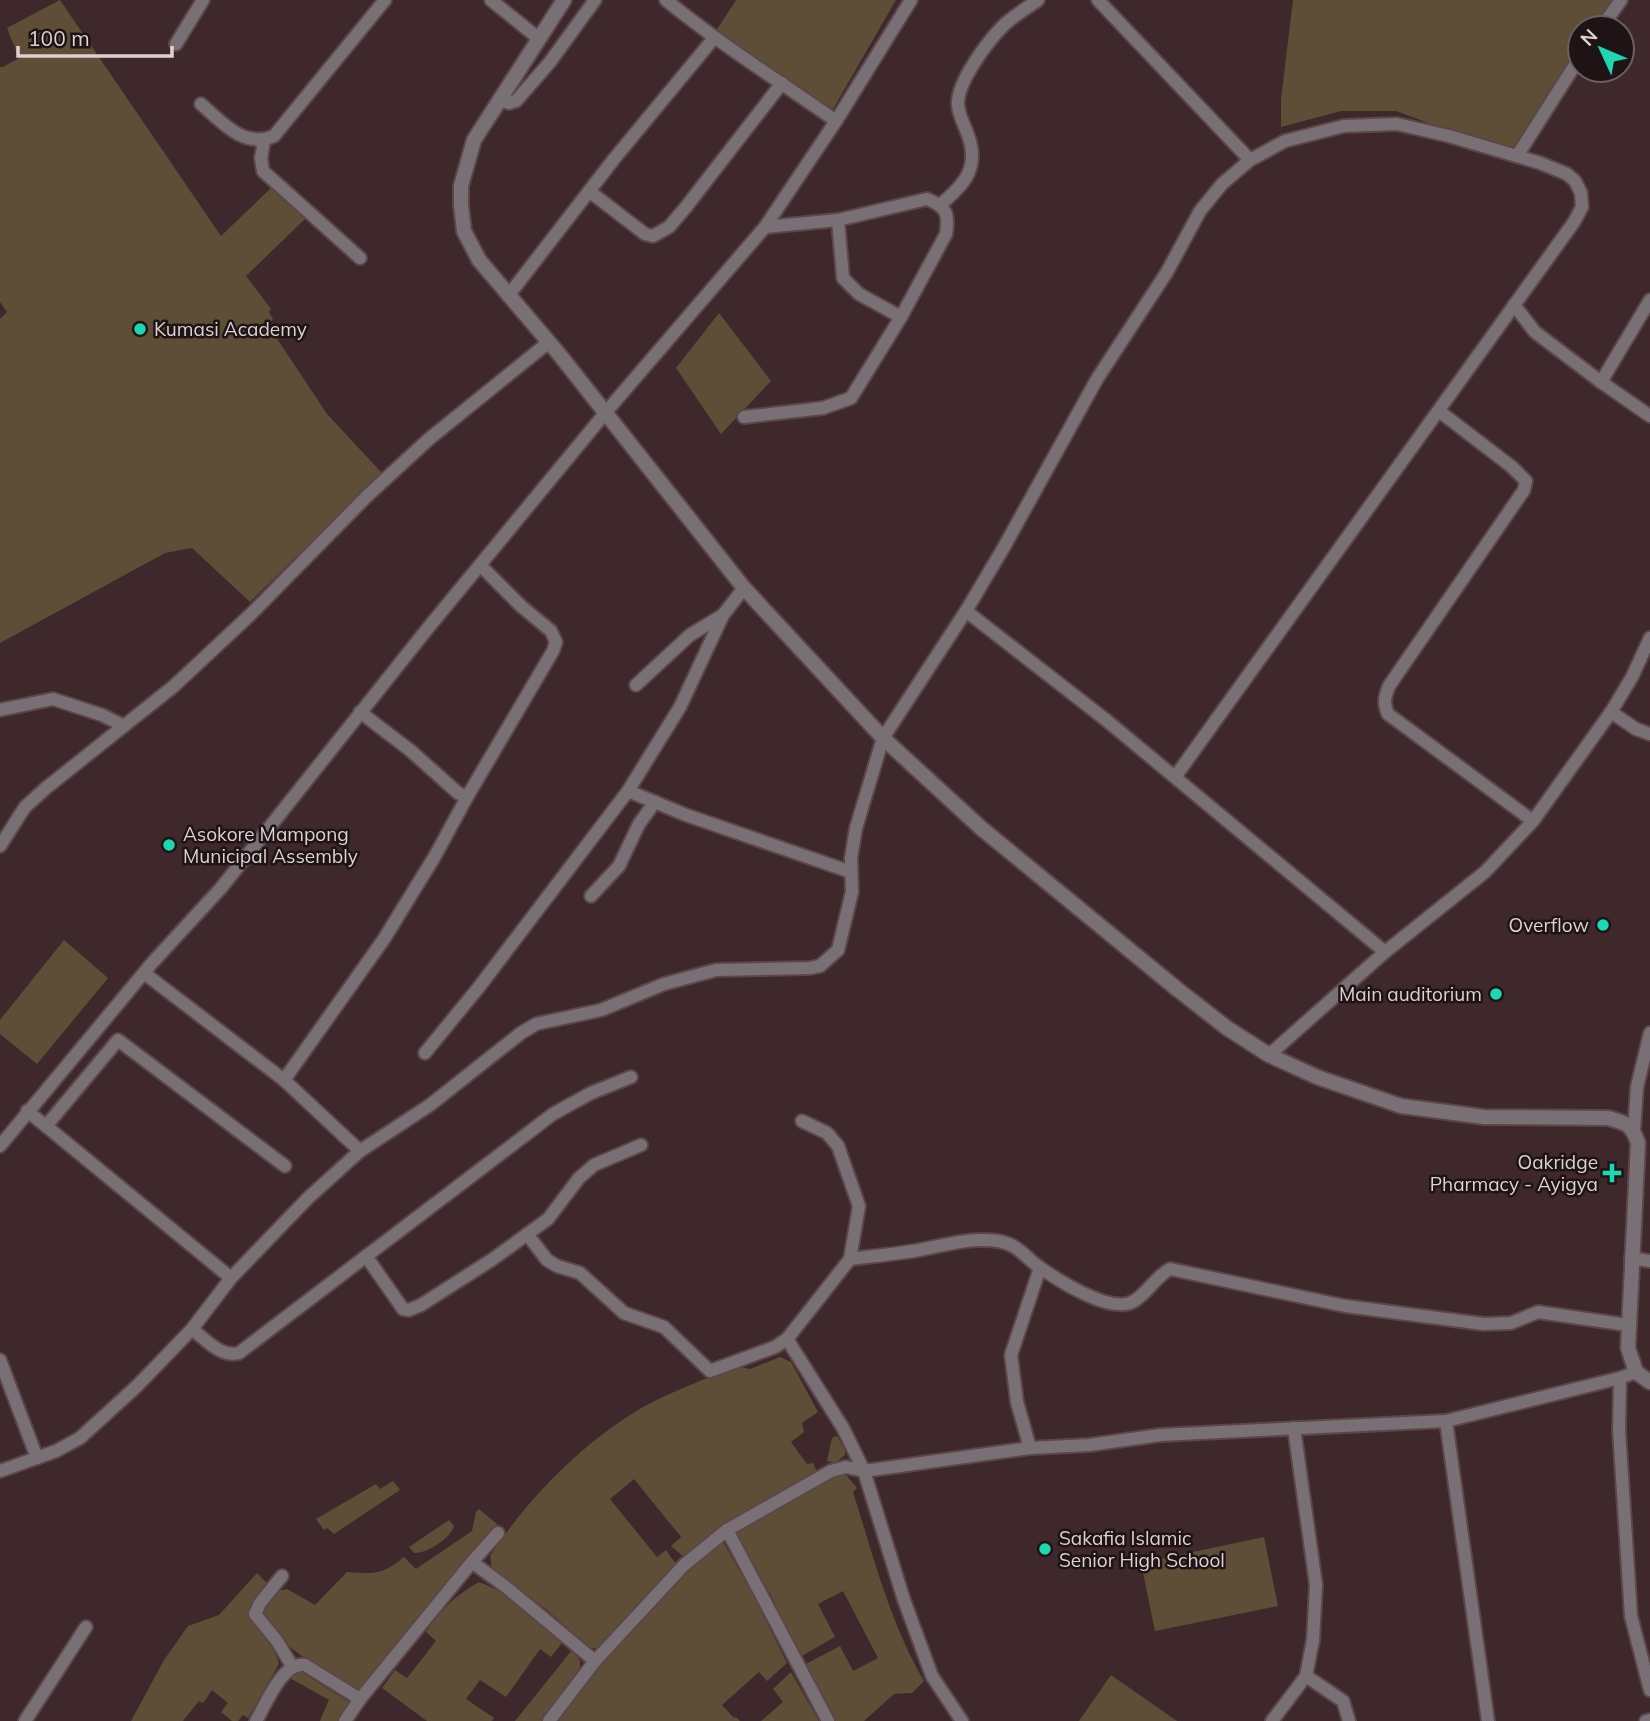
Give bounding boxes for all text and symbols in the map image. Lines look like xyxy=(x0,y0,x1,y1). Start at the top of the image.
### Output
scale bar xyxy=(18,14,172,58)
north arrow xyxy=(1566,14,1636,84)
text: N xyxy=(1575,24,1602,51)
text: 100 m xyxy=(28,25,90,51)
place label: Kumasi Academy xyxy=(154,317,307,341)
marker: Kumasi Academy xyxy=(132,321,148,337)
place label: Asokore Mampong Municipal Assembly xyxy=(183,822,358,868)
marker: Asokore Mampong Municipal Assembly xyxy=(161,837,177,853)
place label: Overflow xyxy=(1508,913,1589,937)
marker: Overflow xyxy=(1595,917,1611,933)
place label: Main auditorium xyxy=(1339,982,1482,1006)
marker: Main auditorium xyxy=(1488,986,1504,1002)
place label: Oakridge Pharmacy - Ayigya xyxy=(1430,1150,1598,1196)
marker: Oakridge Pharmacy - Ayigya xyxy=(1604,1165,1620,1181)
place label: Sakafia Islamic Senior High School xyxy=(1059,1526,1225,1572)
marker: Sakafia Islamic Senior High School xyxy=(1037,1541,1053,1557)

